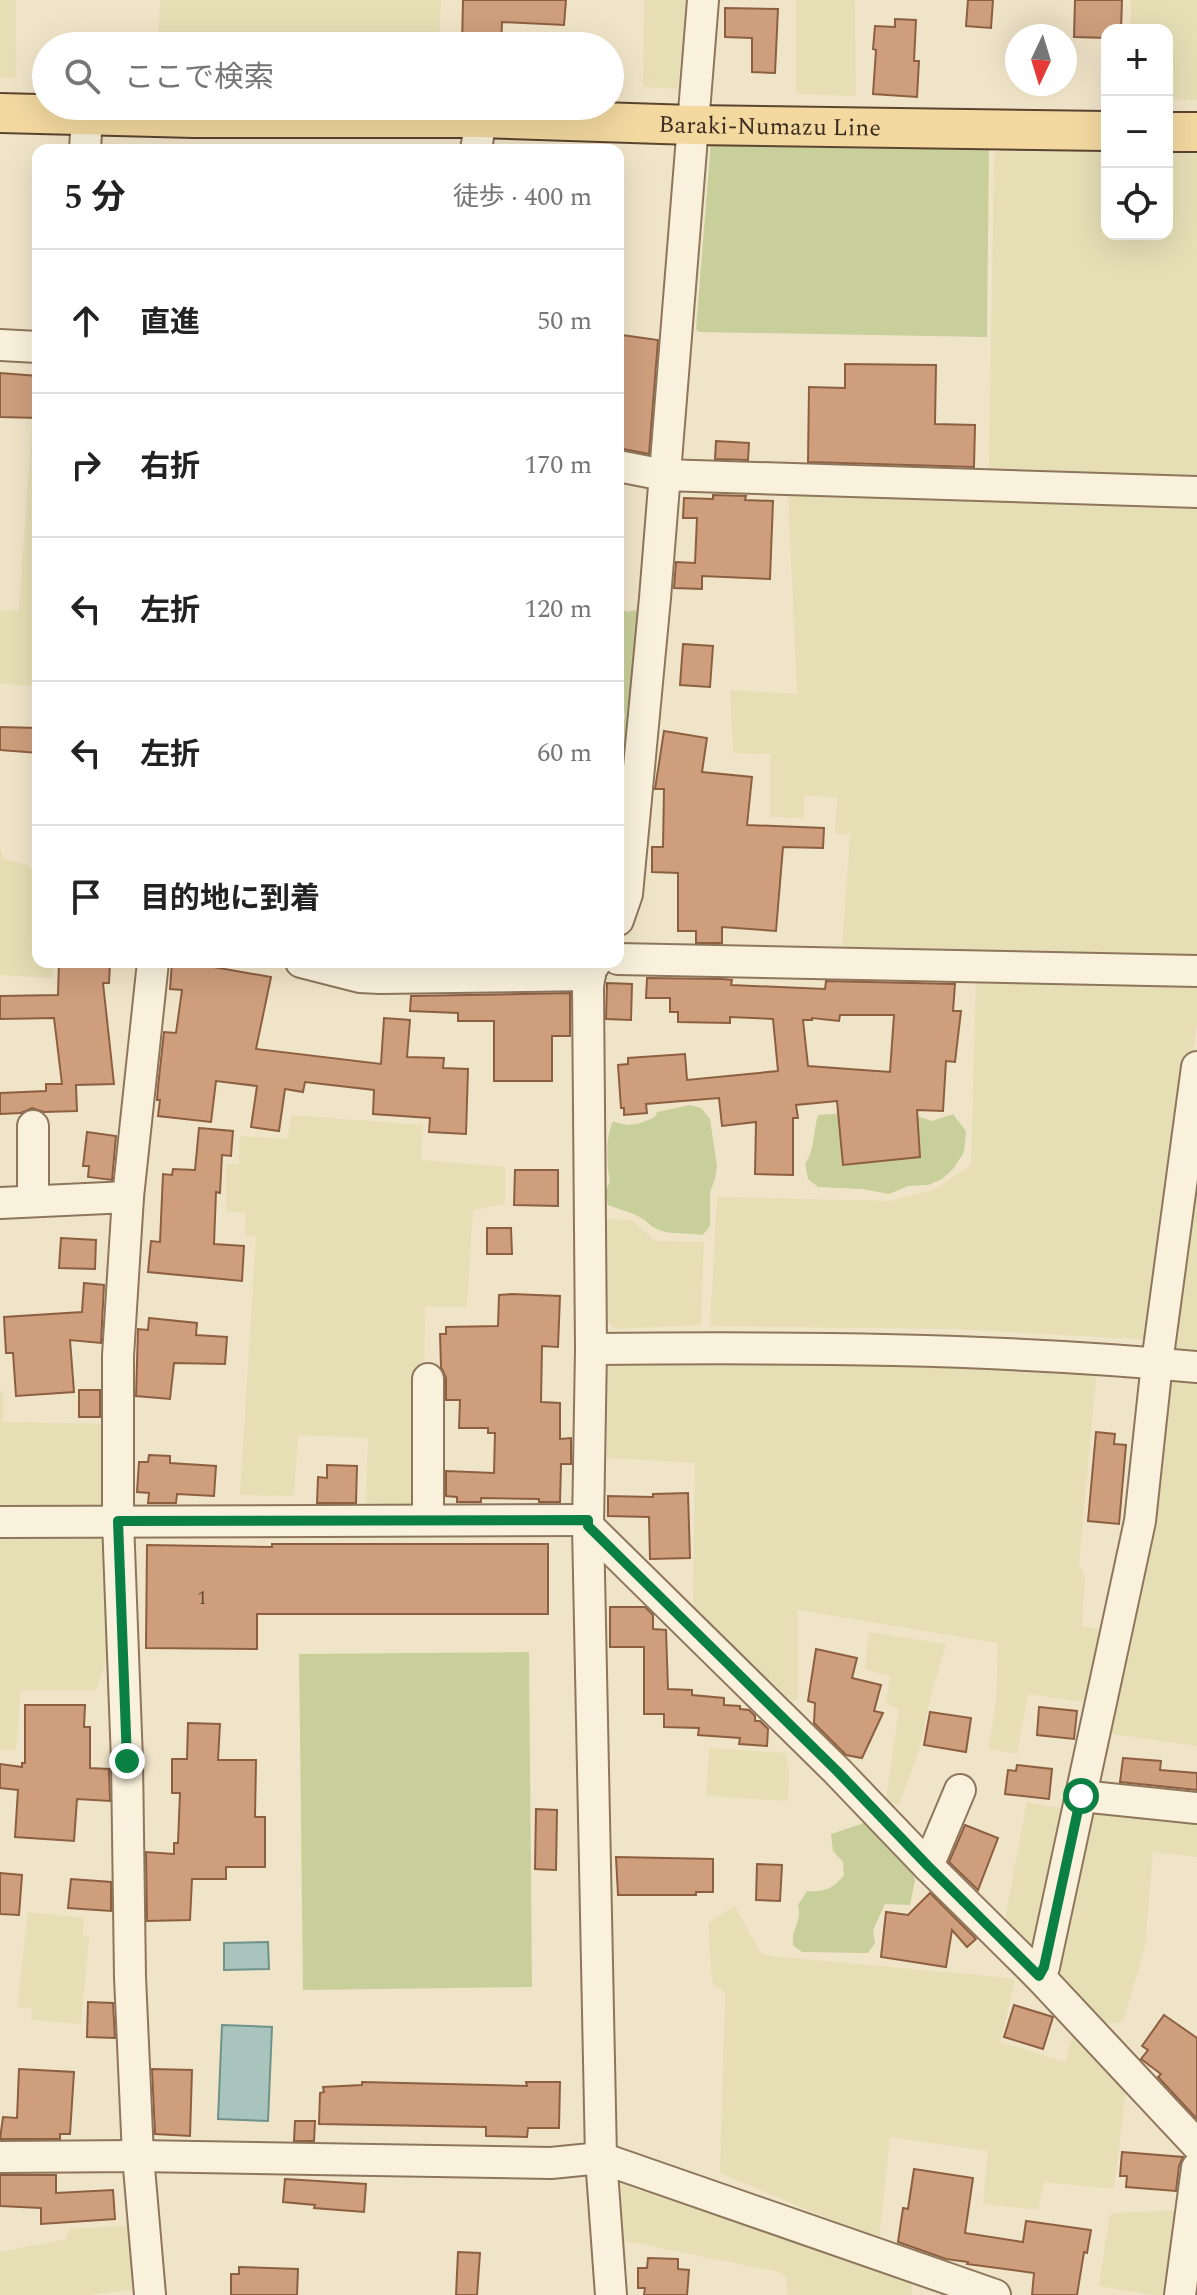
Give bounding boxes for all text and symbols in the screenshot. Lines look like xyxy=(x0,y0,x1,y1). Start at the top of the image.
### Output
north arrow xyxy=(1005,24,1077,96)
map controls xyxy=(1101,24,1173,240)
button: + xyxy=(1101,24,1173,96)
search box xyxy=(32,32,624,120)
icon: search xyxy=(60,54,104,98)
text: ここで検索 xyxy=(124,55,274,101)
button: − xyxy=(1101,96,1173,168)
street label: Baraki-Numazu Line xyxy=(658,107,881,147)
button: locate xyxy=(1101,168,1173,240)
text: 5 分 xyxy=(64,172,126,224)
text: 徒歩 · 400 m xyxy=(453,177,592,217)
icon: ahead xyxy=(64,299,108,343)
text: 直進 xyxy=(140,300,200,346)
text: 50 m xyxy=(537,301,592,341)
icon: right xyxy=(64,443,108,487)
text: 右折 xyxy=(140,444,200,490)
text: 170 m xyxy=(524,445,592,485)
icon: left xyxy=(64,587,108,631)
text: 左折 xyxy=(140,588,200,634)
text: 120 m xyxy=(524,589,592,629)
icon: left xyxy=(64,731,108,775)
text: 左折 xyxy=(140,732,200,778)
text: 60 m xyxy=(537,733,592,773)
icon: arrive xyxy=(64,875,108,919)
text: 目的地に到着 xyxy=(140,876,320,922)
house number: 1 xyxy=(197,1583,207,1613)
route end xyxy=(109,1743,145,1779)
route start xyxy=(1063,1778,1099,1814)

